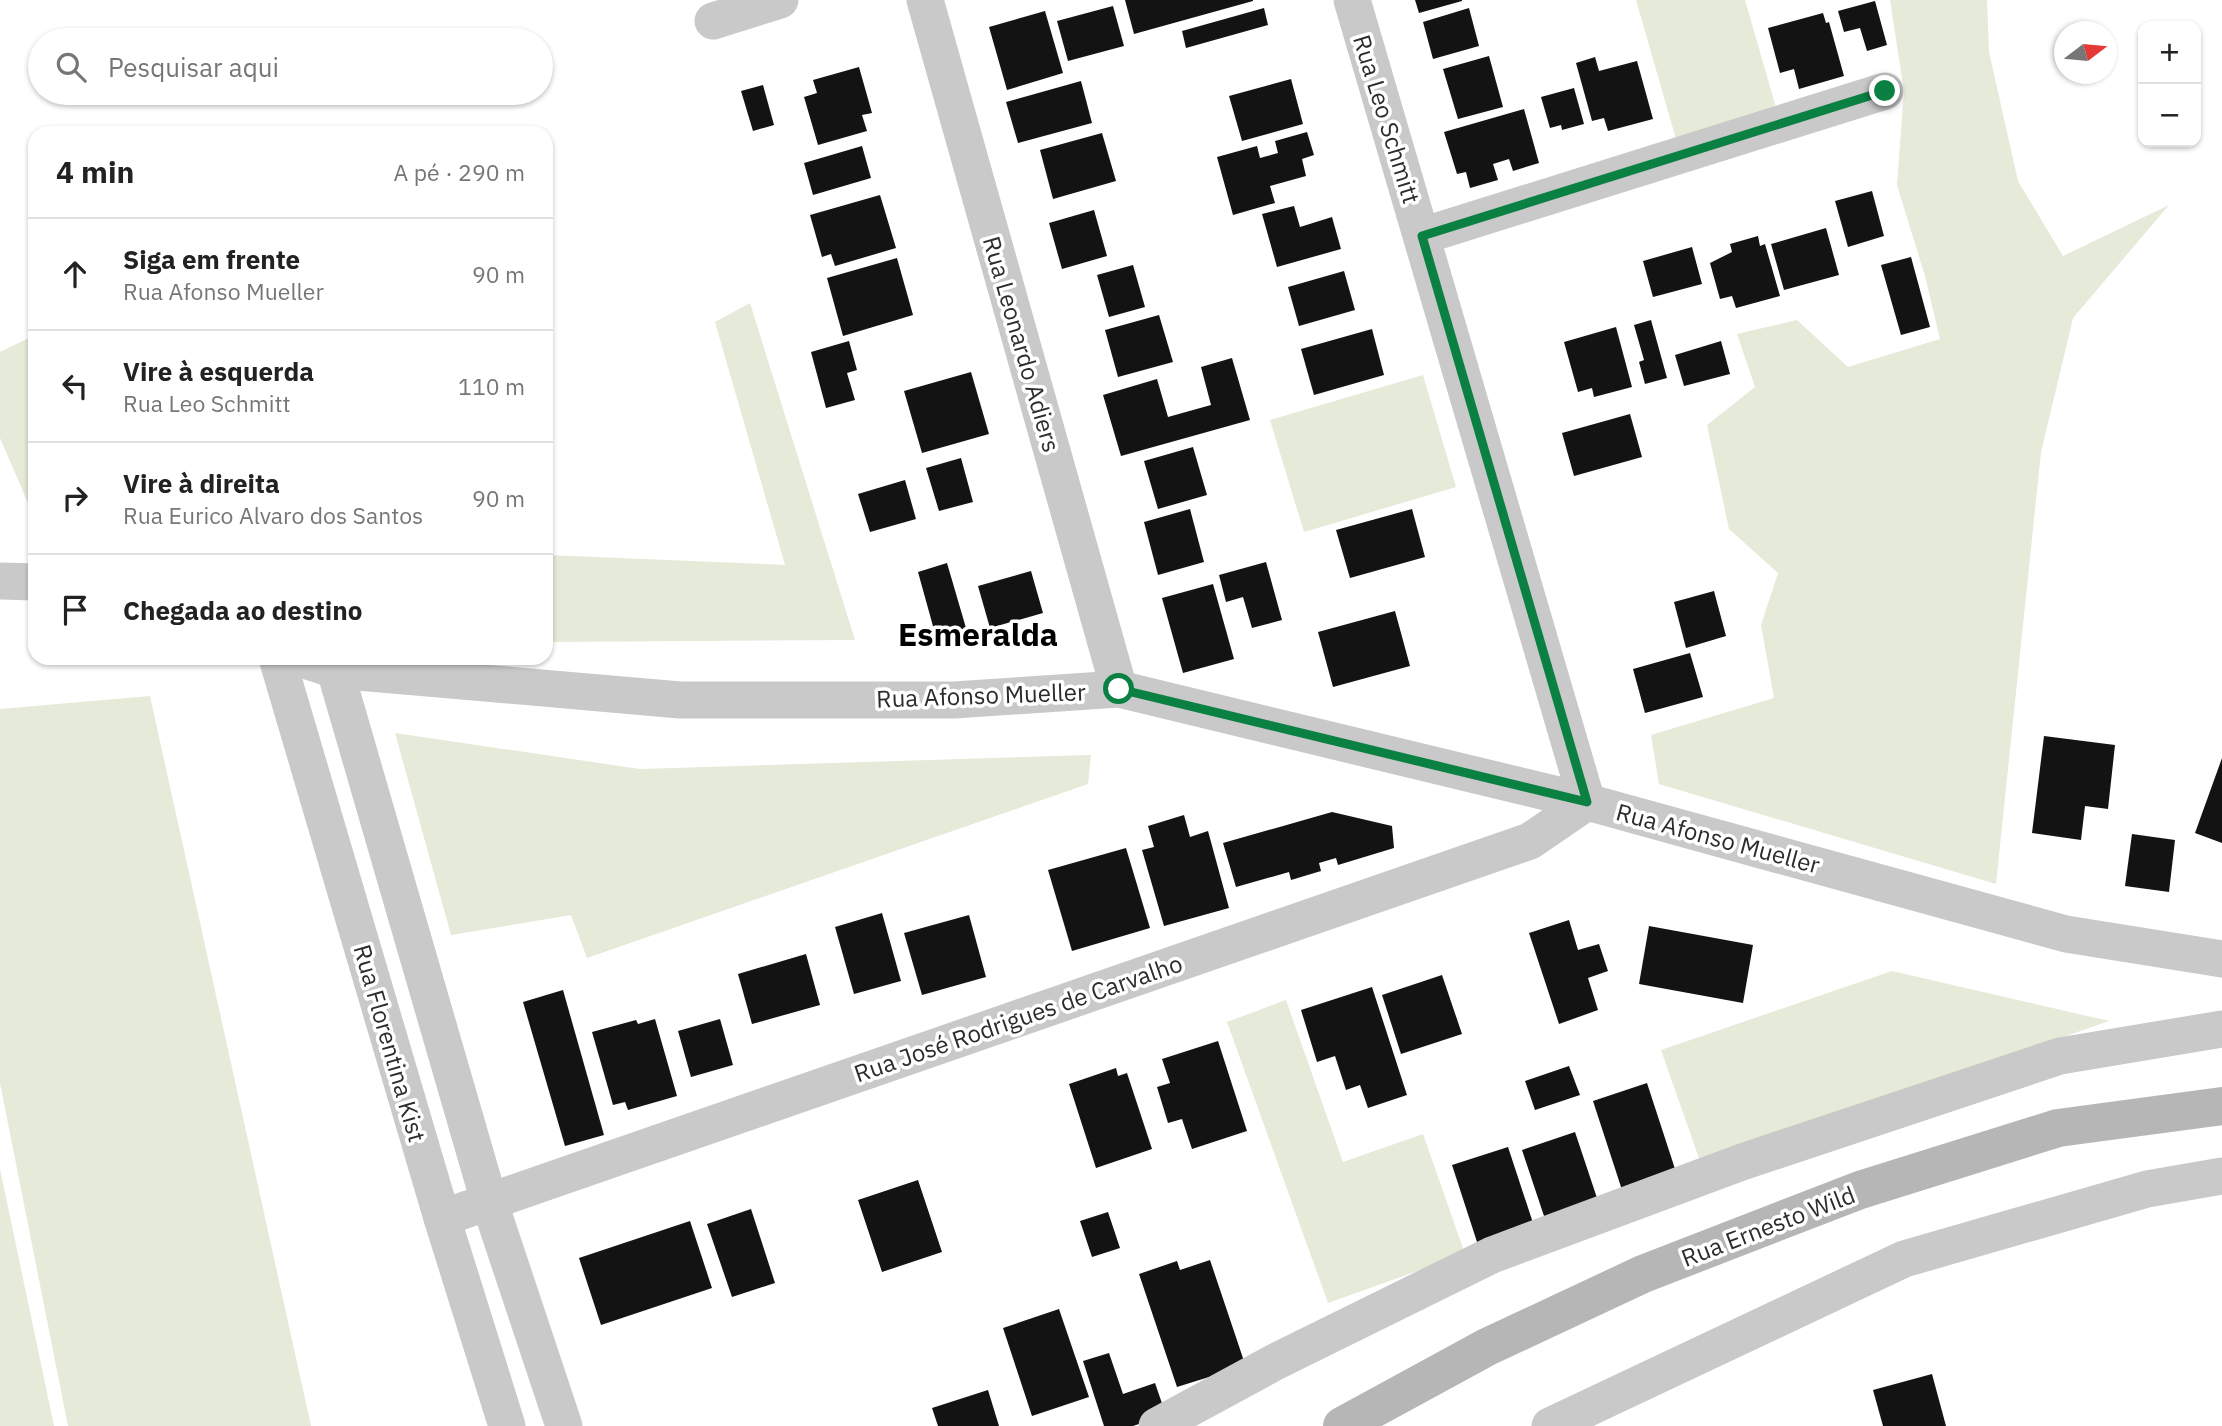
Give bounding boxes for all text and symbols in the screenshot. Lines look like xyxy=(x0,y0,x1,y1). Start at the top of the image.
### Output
north arrow xyxy=(2054,21,2117,84)
map controls xyxy=(2138,21,2201,147)
button: + xyxy=(2138,21,2201,84)
search box xyxy=(28,28,553,105)
street label: Rua Leo Schmitt xyxy=(1346,31,1428,207)
icon: search xyxy=(52,48,90,86)
text: Pesquisar aqui xyxy=(108,50,279,84)
route end xyxy=(1869,75,1900,106)
button: − xyxy=(2138,84,2201,147)
text: 4 min xyxy=(56,152,134,191)
text: A pé · 290 m xyxy=(394,157,525,187)
street label: Rua Leonardo Adiers xyxy=(976,232,1068,456)
text: Siga em frente xyxy=(123,242,300,276)
icon: ahead xyxy=(56,255,94,293)
text: 90 m xyxy=(472,259,525,289)
text: Rua Afonso Mueller xyxy=(123,276,324,306)
text: Vire à esquerda xyxy=(123,354,314,388)
icon: left xyxy=(56,367,94,405)
text: 110 m xyxy=(458,371,525,401)
text: Rua Leo Schmitt xyxy=(123,388,291,418)
text: Vire à direita xyxy=(123,466,280,500)
icon: right xyxy=(56,479,94,517)
text: 90 m xyxy=(472,483,525,513)
text: Rua Eurico Alvaro dos Santos xyxy=(123,500,423,530)
icon: arrive xyxy=(56,591,94,629)
text: Chegada ao destino xyxy=(123,593,362,627)
district label: Esmeralda xyxy=(898,613,1058,655)
route start xyxy=(1103,673,1134,704)
street label: Rua Afonso Mueller xyxy=(876,675,1086,715)
street label: Rua Afonso Mueller xyxy=(1613,795,1824,881)
street label: Rua Florentina Kist xyxy=(346,941,434,1145)
street label: Rua José Rodrigues de Carvalho xyxy=(850,947,1186,1089)
street label: Rua Ernesto Wild xyxy=(1676,1178,1860,1274)

